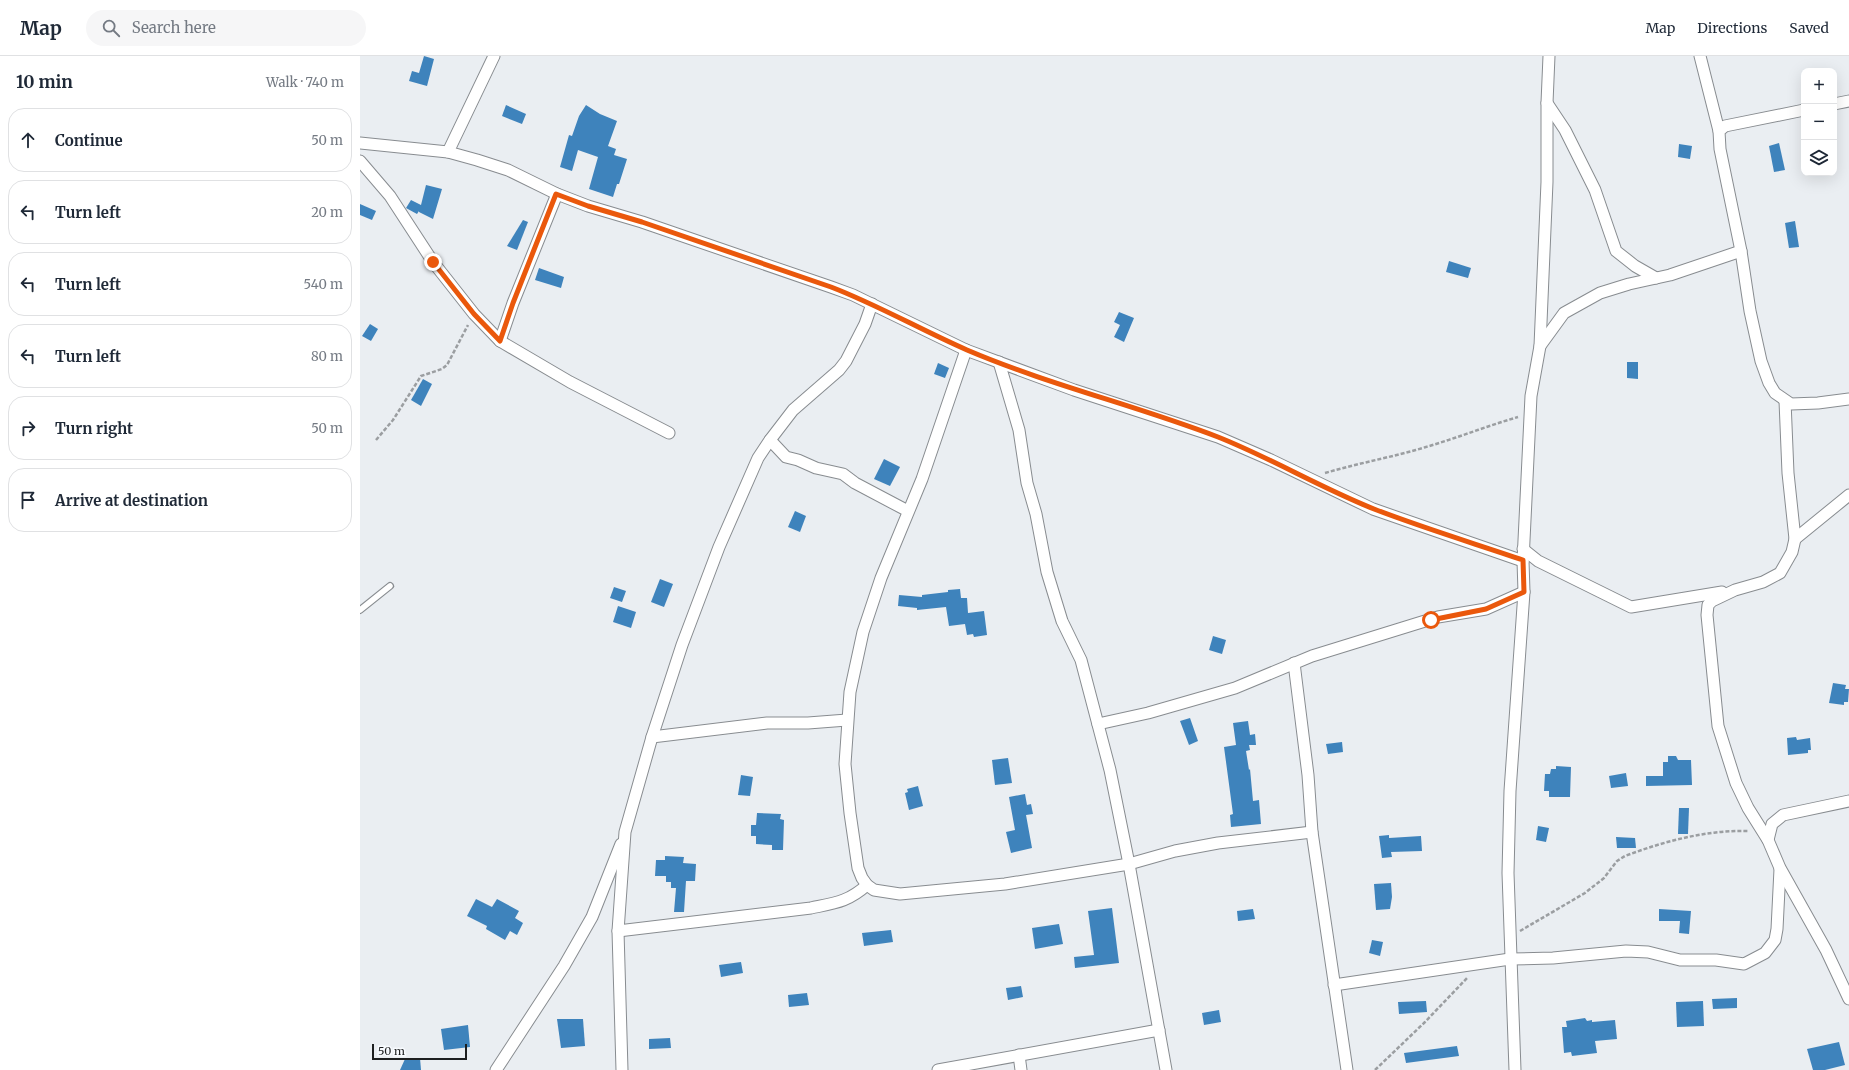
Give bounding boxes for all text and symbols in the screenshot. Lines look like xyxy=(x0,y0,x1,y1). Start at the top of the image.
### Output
search box xyxy=(86,10,366,46)
text: Map xyxy=(20,16,62,40)
icon: search xyxy=(100,17,122,39)
text: Search here xyxy=(132,18,216,37)
text: Map xyxy=(1645,19,1675,37)
text: Directions xyxy=(1697,19,1767,37)
text: Saved xyxy=(1789,19,1829,37)
map controls xyxy=(1801,68,1837,176)
button: + xyxy=(1801,68,1837,104)
text: 10 min xyxy=(16,71,73,93)
text: Walk · 740 m xyxy=(266,74,344,91)
button: − xyxy=(1801,104,1837,140)
icon: ahead xyxy=(17,129,39,151)
text: Continue xyxy=(55,131,123,150)
text: 50 m xyxy=(311,132,343,149)
button: layers xyxy=(1801,140,1837,176)
icon: left xyxy=(17,201,39,223)
text: Turn left xyxy=(55,203,121,222)
text: 20 m xyxy=(311,204,343,221)
route end xyxy=(424,253,442,271)
icon: left xyxy=(17,273,39,295)
text: Turn left xyxy=(55,275,121,294)
text: 540 m xyxy=(303,276,343,293)
icon: left xyxy=(17,345,39,367)
text: Turn left xyxy=(55,347,121,366)
text: 80 m xyxy=(311,348,343,365)
icon: right xyxy=(17,417,39,439)
text: Turn right xyxy=(55,419,133,438)
text: 50 m xyxy=(311,420,343,437)
icon: arrive xyxy=(17,489,39,511)
text: Arrive at destination xyxy=(55,491,208,510)
route start xyxy=(1422,611,1440,629)
scale bar xyxy=(372,1042,467,1061)
text: 50 m xyxy=(378,1044,405,1058)

